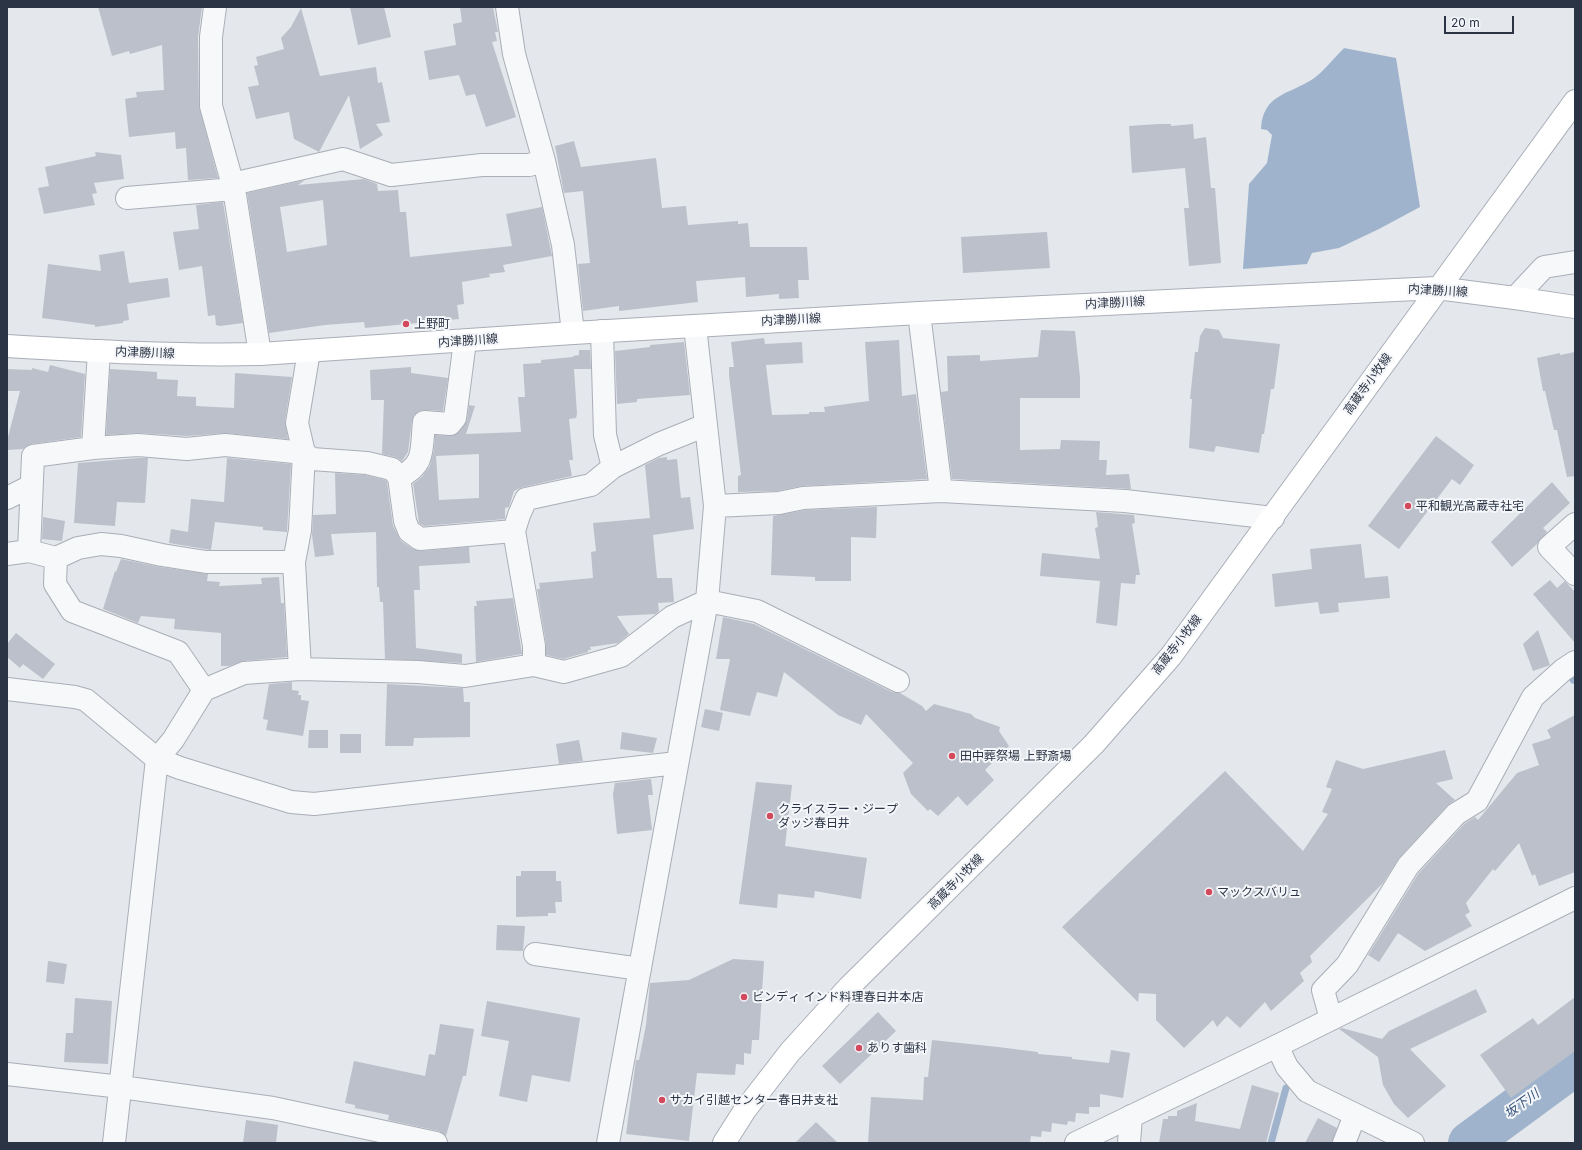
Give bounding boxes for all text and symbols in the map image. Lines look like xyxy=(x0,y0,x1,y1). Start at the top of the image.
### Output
scale bar xyxy=(1446,8,1516,34)
text: 20 m xyxy=(1451,15,1480,30)
street label: 内津勝川線 xyxy=(1408,282,1468,300)
street label: 内津勝川線 xyxy=(1085,294,1145,312)
street label: 内津勝川線 xyxy=(761,311,821,329)
place label: 上野町 xyxy=(414,317,450,331)
marker: 上野町 xyxy=(401,319,411,329)
street label: 内津勝川線 xyxy=(438,332,498,350)
street label: 内津勝川線 xyxy=(115,345,175,361)
street label: 高蔵寺小牧線 xyxy=(1341,351,1395,417)
place label: 平和観光高蔵寺社宅 xyxy=(1416,499,1524,513)
marker: 平和観光高蔵寺社宅 xyxy=(1403,501,1413,511)
street label: 高蔵寺小牧線 xyxy=(1149,612,1205,678)
place label: 田中葬祭場 上野斎場 xyxy=(960,749,1071,763)
marker: 田中葬祭場 上野斎場 xyxy=(947,751,957,761)
place label: クライスラー・ジープ ダッジ春日井 xyxy=(778,802,898,830)
marker: クライスラー・ジープ ダッジ春日井 xyxy=(765,811,775,821)
street label: 高蔵寺小牧線 xyxy=(925,851,987,913)
place label: マックスバリュ xyxy=(1217,885,1301,899)
marker: マックスバリュ xyxy=(1204,887,1214,897)
place label: ビンディ インド料理春日井本店 xyxy=(752,990,923,1004)
marker: ビンディ インド料理春日井本店 xyxy=(739,992,749,1002)
place label: ありす歯科 xyxy=(867,1041,927,1055)
marker: ありす歯科 xyxy=(854,1043,864,1053)
water label: 坂下川 xyxy=(1502,1086,1542,1122)
place label: サカイ引越センター春日井支社 xyxy=(670,1093,838,1107)
marker: サカイ引越センター春日井支社 xyxy=(657,1095,667,1105)

